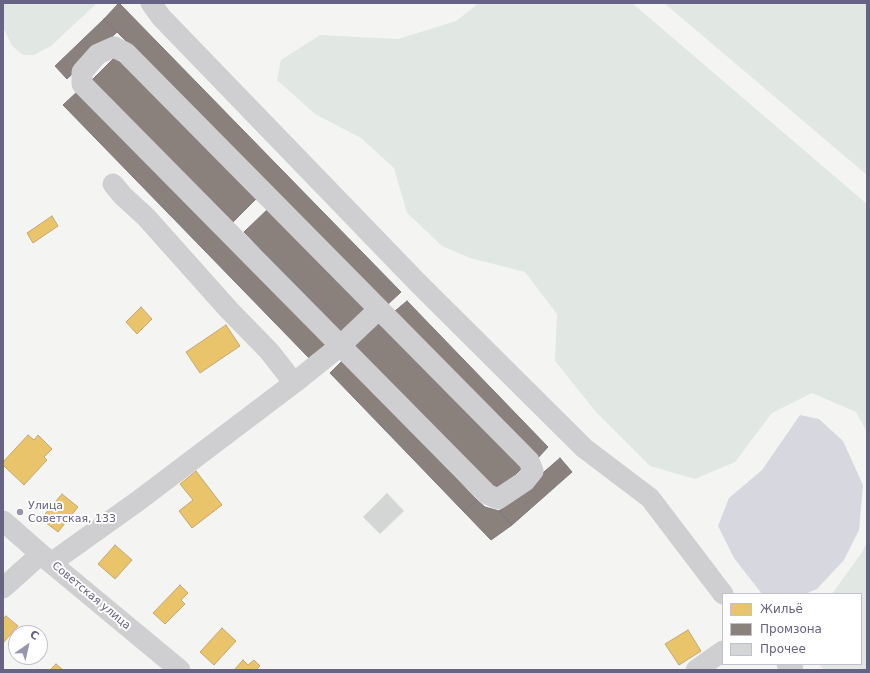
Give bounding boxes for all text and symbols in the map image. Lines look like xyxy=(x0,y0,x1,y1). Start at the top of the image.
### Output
place label: Улица Советская, 133 xyxy=(28,499,116,525)
marker: Улица Советская, 133 xyxy=(15,507,25,517)
street label: Советская улица xyxy=(49,559,133,633)
legend xyxy=(722,593,862,665)
text: Жильё xyxy=(760,602,803,616)
text: Промзона xyxy=(760,622,822,636)
north arrow xyxy=(8,625,48,665)
text: С xyxy=(27,628,41,643)
text: Прочее xyxy=(760,642,806,656)

